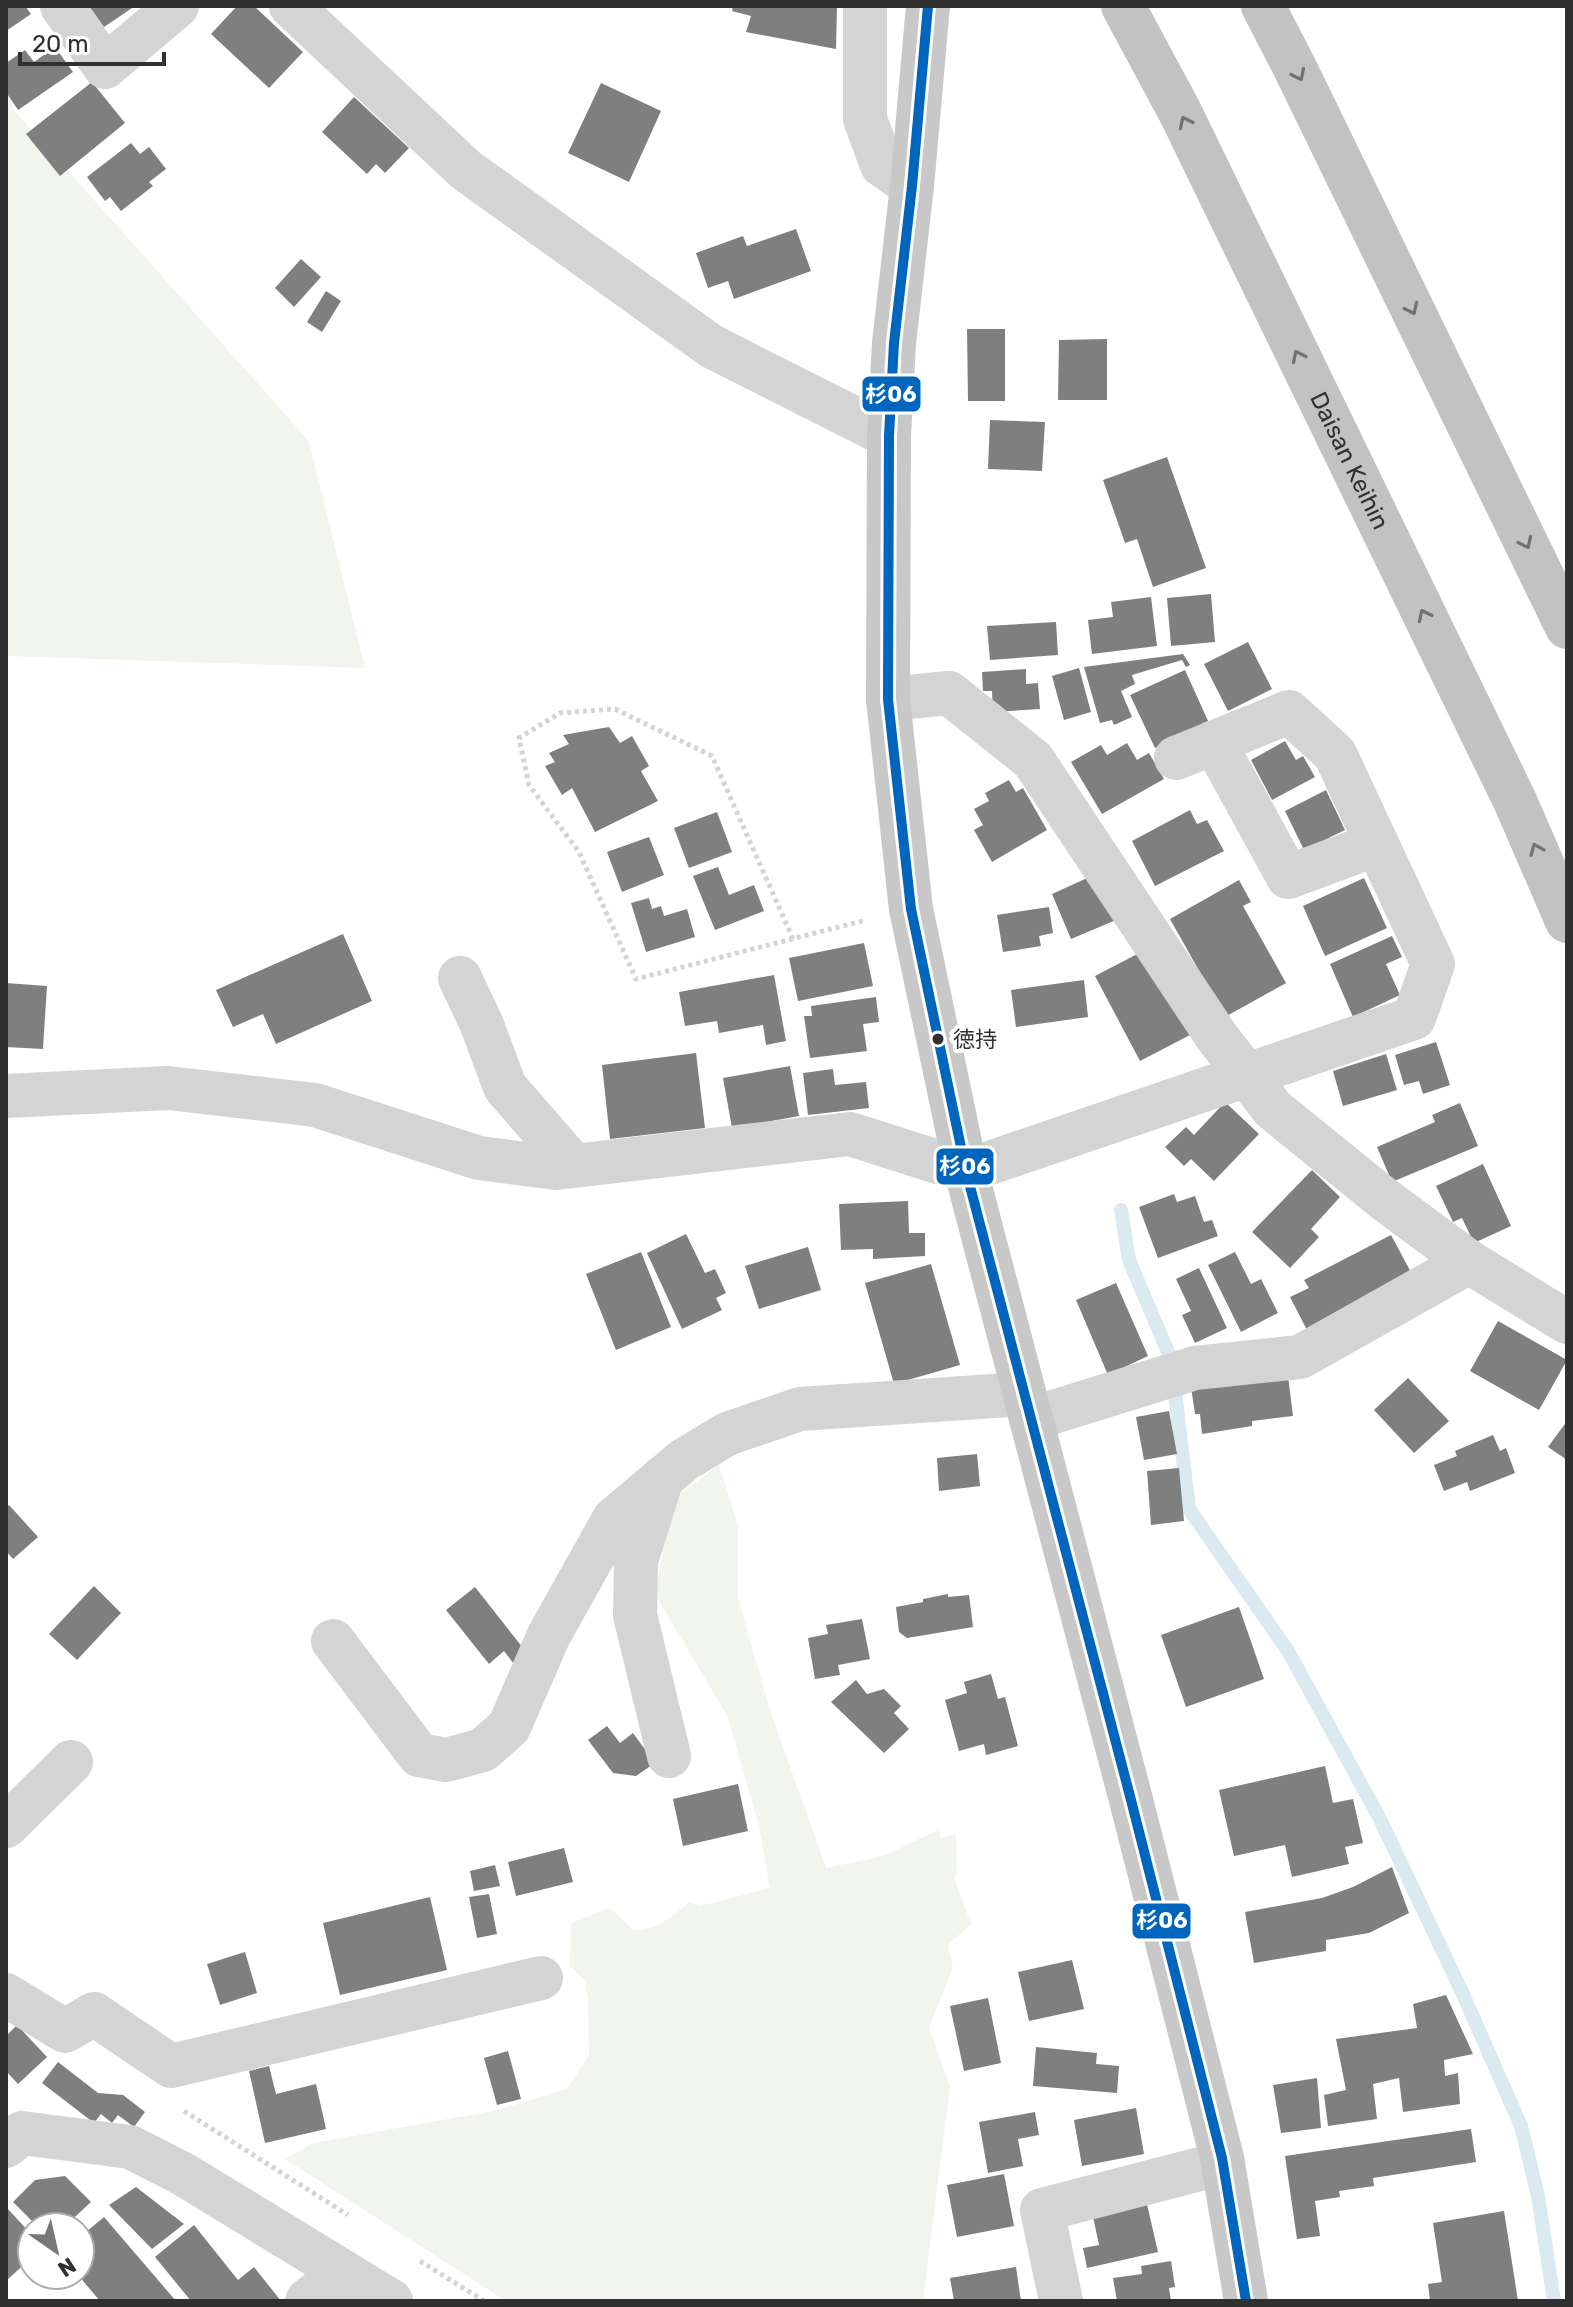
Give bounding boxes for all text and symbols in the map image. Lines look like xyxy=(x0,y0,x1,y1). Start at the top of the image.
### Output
scale bar xyxy=(20,16,164,66)
text: 20 m xyxy=(32,30,89,58)
one-way arrow xyxy=(1289,67,1304,82)
one-way arrow xyxy=(1179,115,1195,130)
one-way arrow xyxy=(1402,301,1418,315)
one-way arrow xyxy=(1293,349,1308,364)
line badge: 杉06 xyxy=(861,375,922,413)
text: 杉06 xyxy=(865,381,917,408)
street label: Daisan Keihin xyxy=(1304,387,1395,534)
one-way arrow xyxy=(1516,534,1532,549)
one-way arrow xyxy=(1418,608,1434,623)
one-way arrow xyxy=(1529,843,1545,858)
place label: 徳持 xyxy=(953,1026,997,1053)
marker: 徳持 xyxy=(930,1031,946,1047)
line badge: 杉06 xyxy=(935,1147,995,1186)
text: 杉06 xyxy=(939,1153,991,1180)
line badge: 杉06 xyxy=(1131,1902,1192,1940)
text: 杉06 xyxy=(1136,1907,1188,1934)
north arrow xyxy=(16,2211,96,2291)
text: N xyxy=(53,2252,81,2283)

